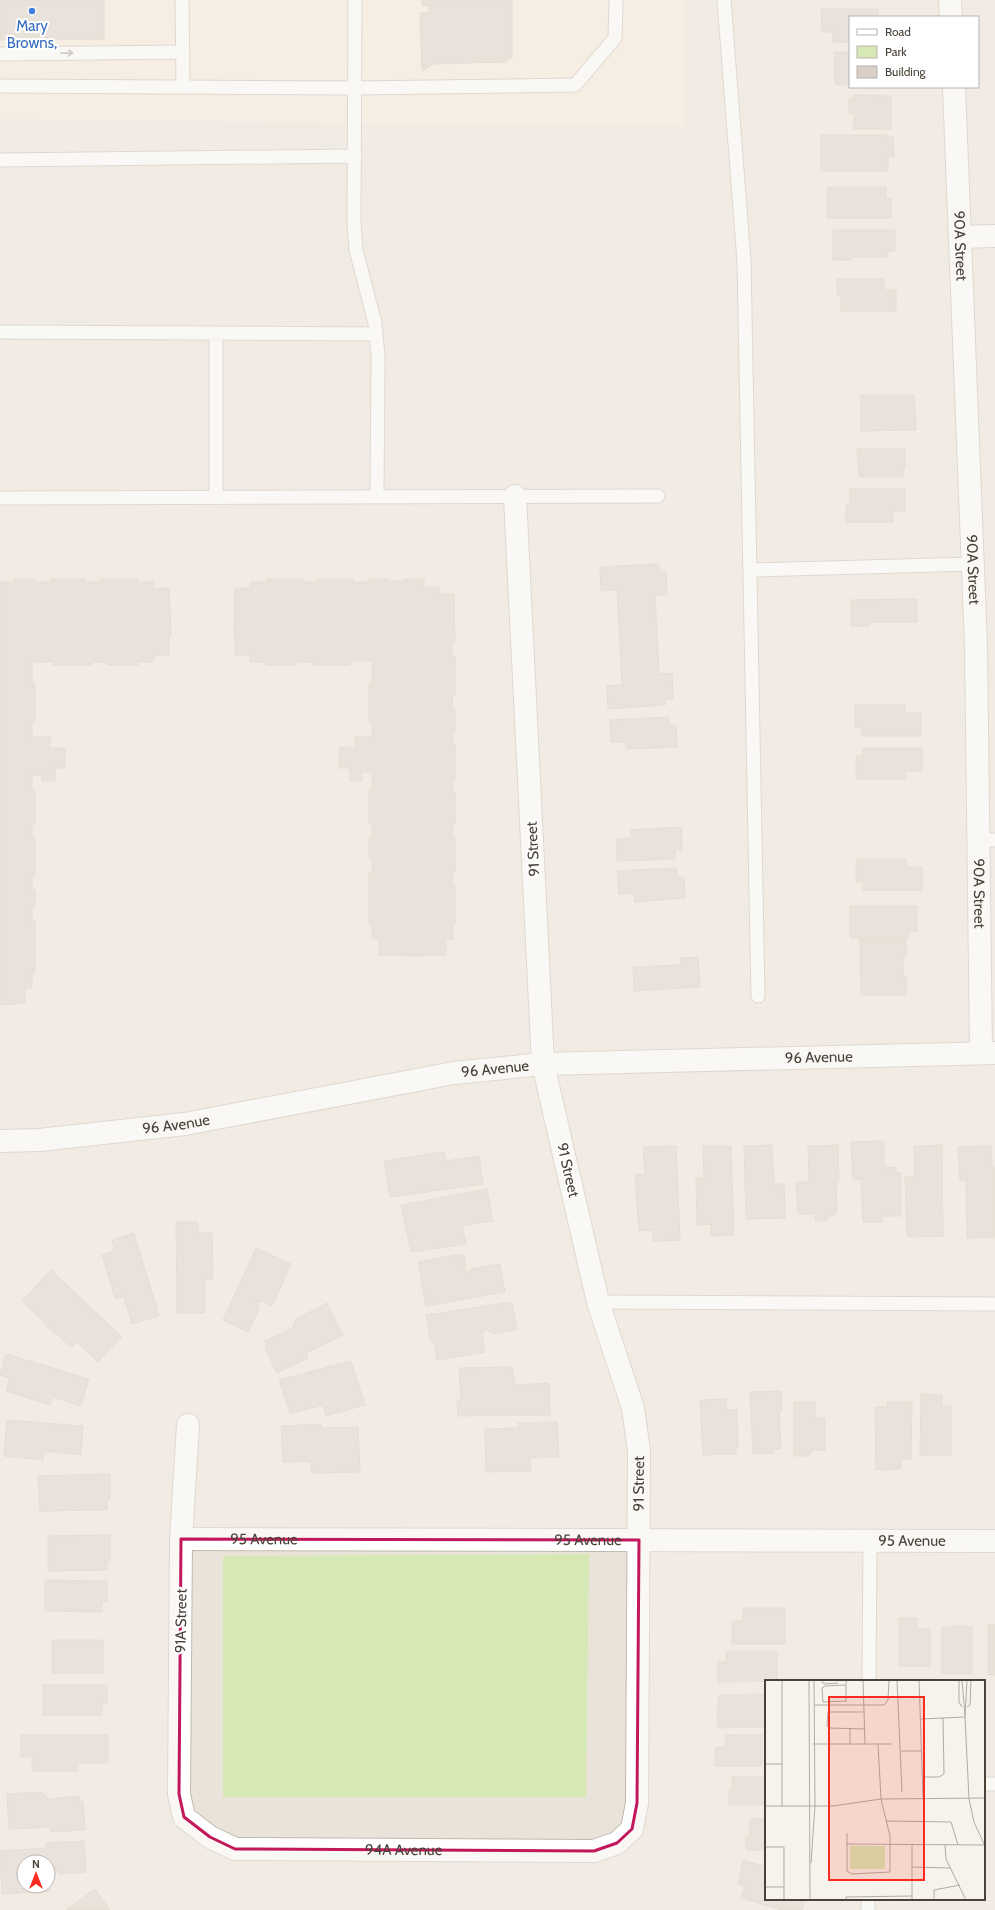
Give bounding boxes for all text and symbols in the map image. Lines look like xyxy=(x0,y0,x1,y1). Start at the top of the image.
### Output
marker: Mary Browns, xyxy=(27,6,37,16)
legend xyxy=(849,16,979,88)
place label: Mary Browns, xyxy=(7,17,57,52)
text: Road xyxy=(885,24,911,39)
text: Park xyxy=(885,44,907,59)
one-way arrow xyxy=(60,49,73,57)
text: Building xyxy=(885,64,927,79)
street label: 90A Street xyxy=(950,211,971,281)
street label: 90A Street xyxy=(963,534,983,605)
street label: 91 Street xyxy=(523,821,543,877)
street label: 90A Street xyxy=(970,858,988,929)
street label: 96 Avenue xyxy=(785,1047,853,1067)
street label: 96 Avenue xyxy=(460,1056,530,1081)
street label: 96 Avenue xyxy=(141,1110,212,1138)
street label: 91 Street xyxy=(553,1141,583,1199)
street label: 91 Street xyxy=(630,1456,648,1511)
street label: 95 Avenue xyxy=(230,1530,298,1548)
street label: 95 Avenue xyxy=(554,1531,622,1549)
street label: 95 Avenue xyxy=(878,1532,946,1550)
street label: 91A Street xyxy=(171,1589,191,1653)
inset map xyxy=(765,1680,985,1900)
street label: 94A Avenue xyxy=(365,1841,443,1859)
north arrow xyxy=(16,1854,56,1894)
text: N xyxy=(32,1857,40,1871)

